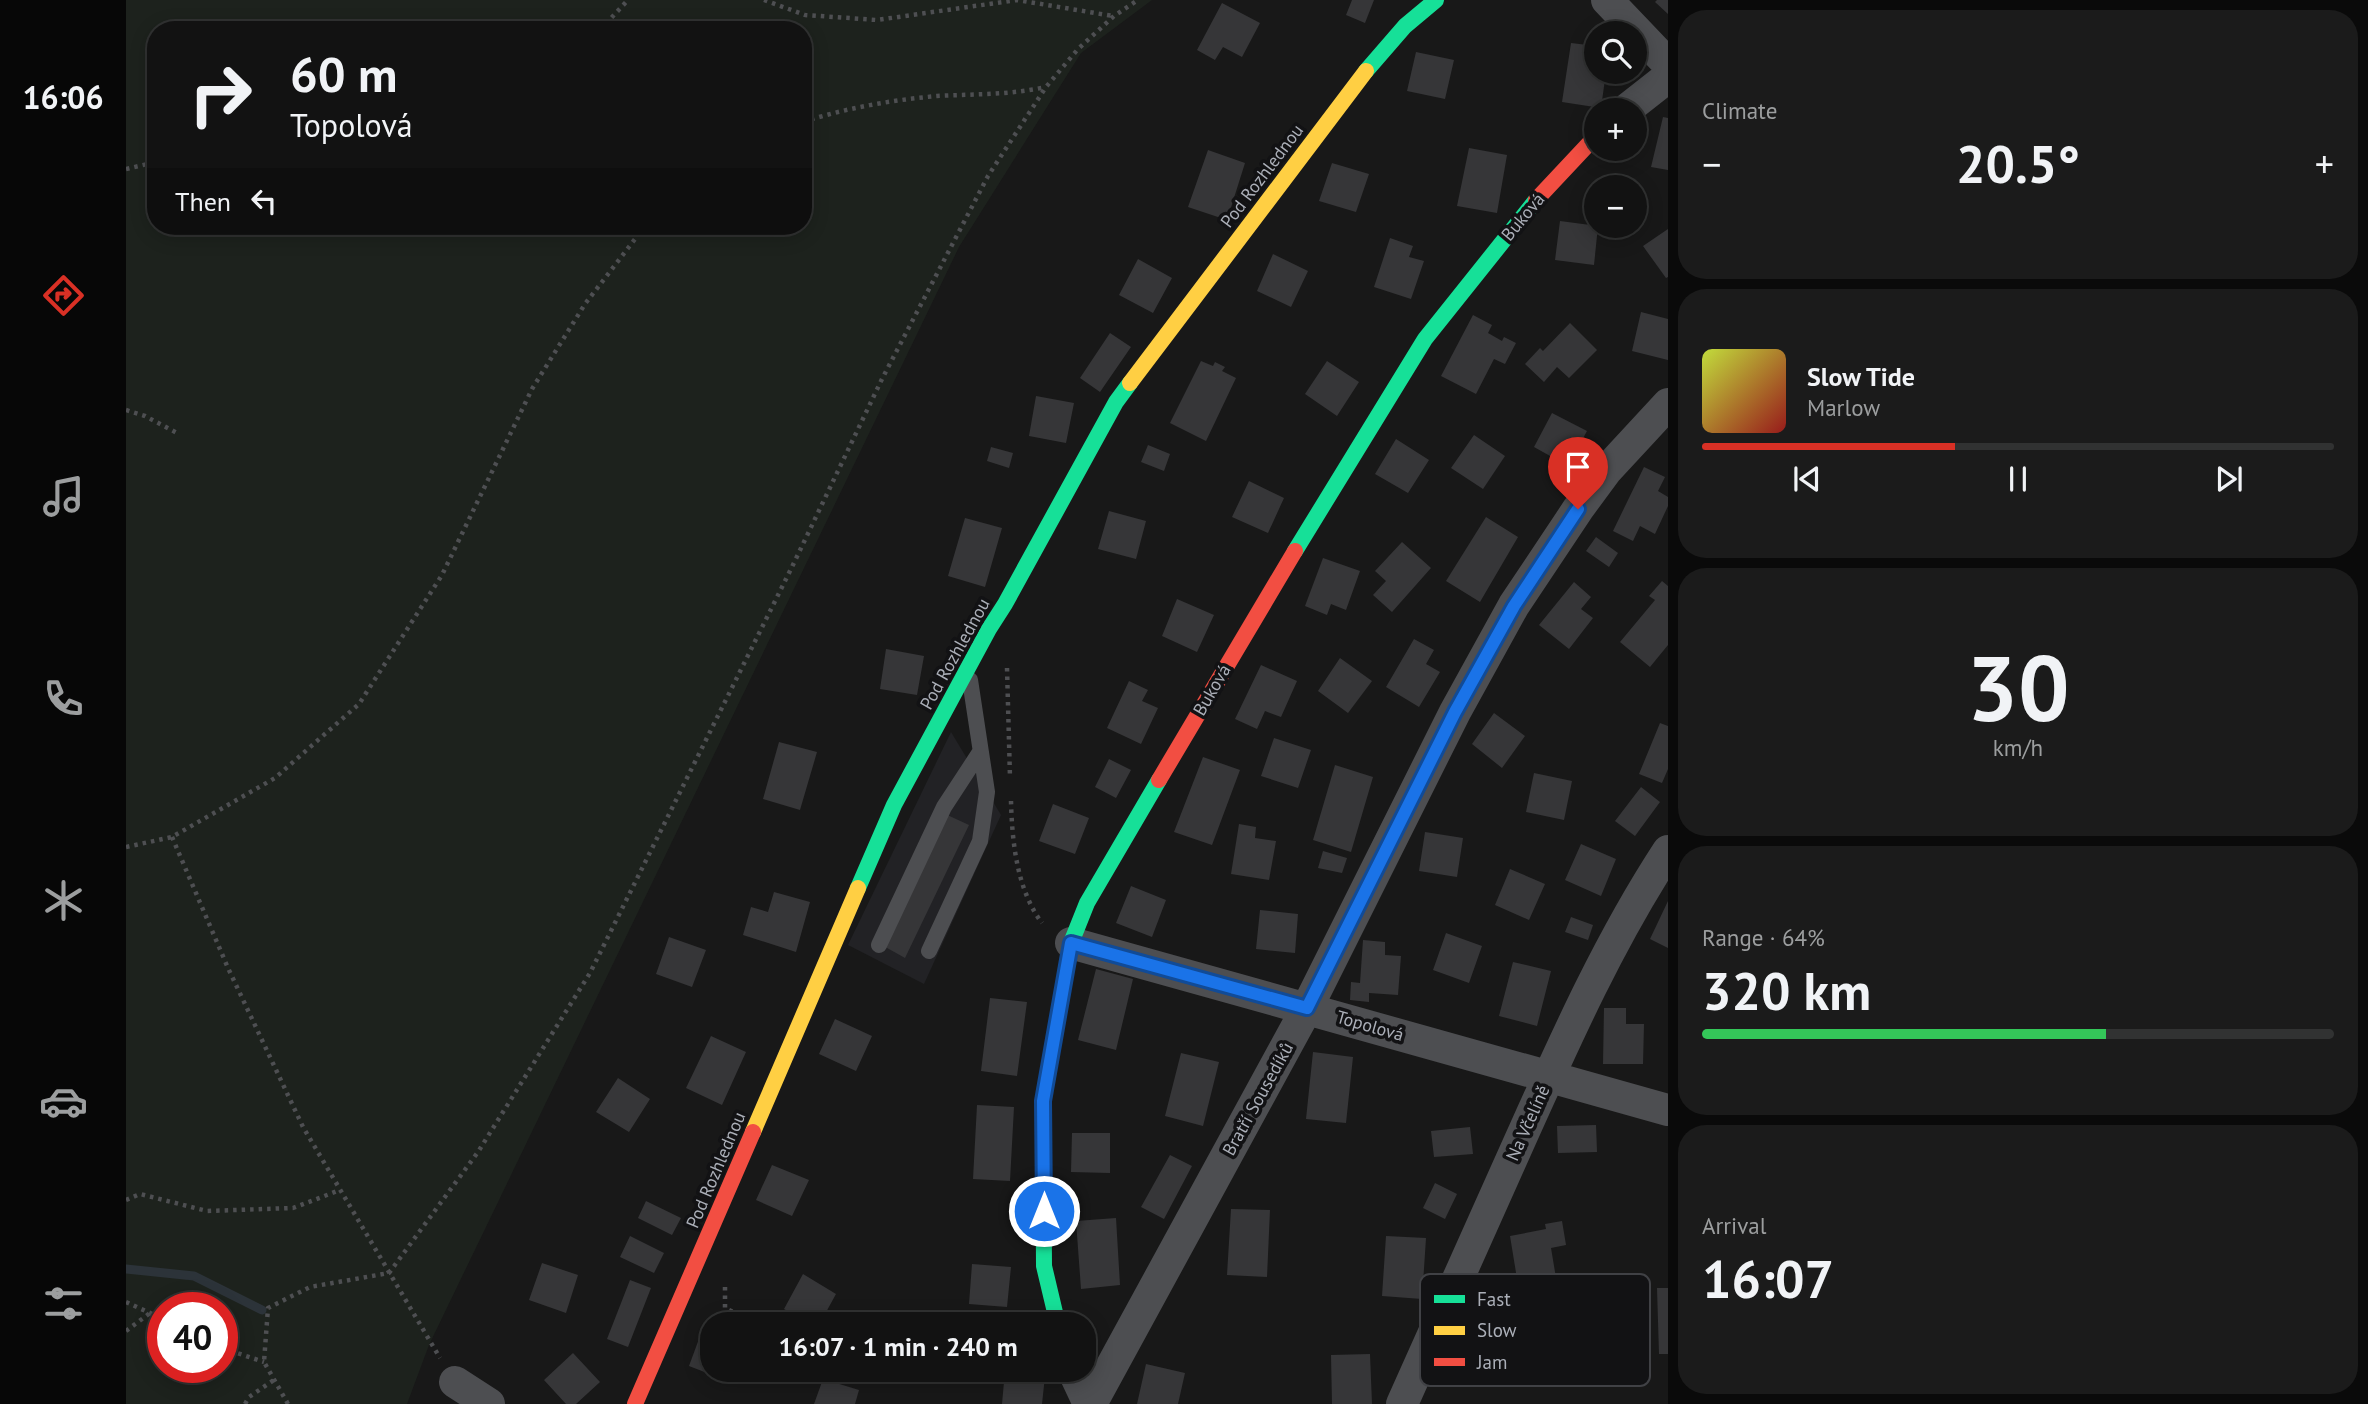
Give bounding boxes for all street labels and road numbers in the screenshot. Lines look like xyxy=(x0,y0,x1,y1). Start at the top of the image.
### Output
street label: Pod Rozhlednou xyxy=(1215,119,1308,232)
street label: Buková xyxy=(1496,188,1549,245)
street label: Pod Rozhlednou xyxy=(914,594,995,714)
street label: Buková xyxy=(1188,660,1235,720)
street label: Topolová xyxy=(1334,1005,1406,1046)
street label: Bratří Sousedíků xyxy=(1217,1038,1298,1159)
street label: Na Včelíně xyxy=(1501,1081,1554,1164)
street label: Pod Rozhlednou xyxy=(681,1108,750,1231)

